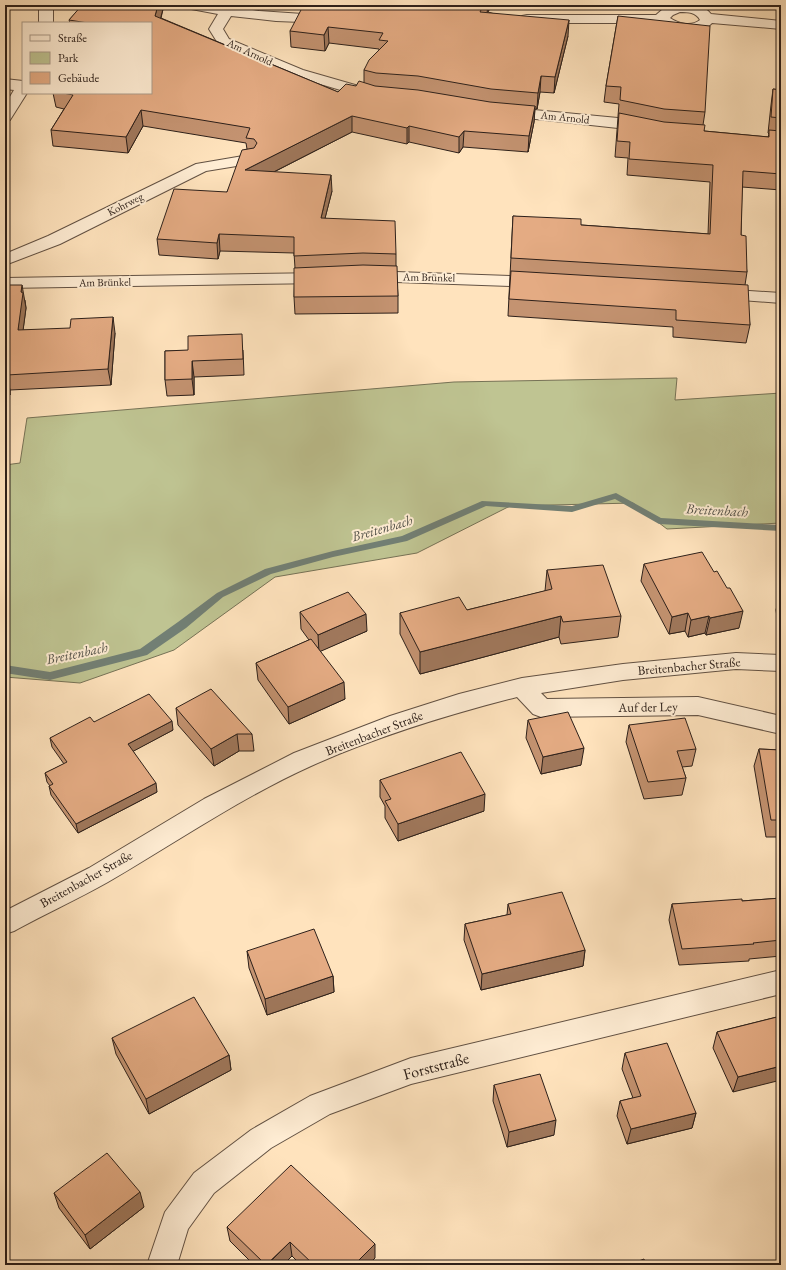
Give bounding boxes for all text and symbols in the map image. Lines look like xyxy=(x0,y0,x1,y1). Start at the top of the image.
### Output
legend xyxy=(22,22,152,94)
text: Straße xyxy=(58,30,87,46)
street label: Am Arnold xyxy=(224,35,276,69)
text: Park xyxy=(58,50,79,66)
text: Gebäude xyxy=(58,70,100,86)
street label: Am Arnold xyxy=(539,107,591,127)
street label: Kohrweg xyxy=(105,189,145,219)
street label: Am Brünkel xyxy=(402,270,456,284)
street label: Am Brünkel xyxy=(78,275,132,289)
water label: Breitenbach xyxy=(684,499,749,521)
water label: Breitenbach xyxy=(349,511,415,546)
water label: Breitenbach xyxy=(44,638,109,668)
street label: Breitenbacher Straße xyxy=(637,653,741,679)
street label: Auf der Ley xyxy=(617,698,678,716)
street label: Breitenbacher Straße xyxy=(323,707,425,759)
street label: Breitenbacher Straße xyxy=(37,847,135,911)
street label: Forststraße xyxy=(401,1047,471,1085)

